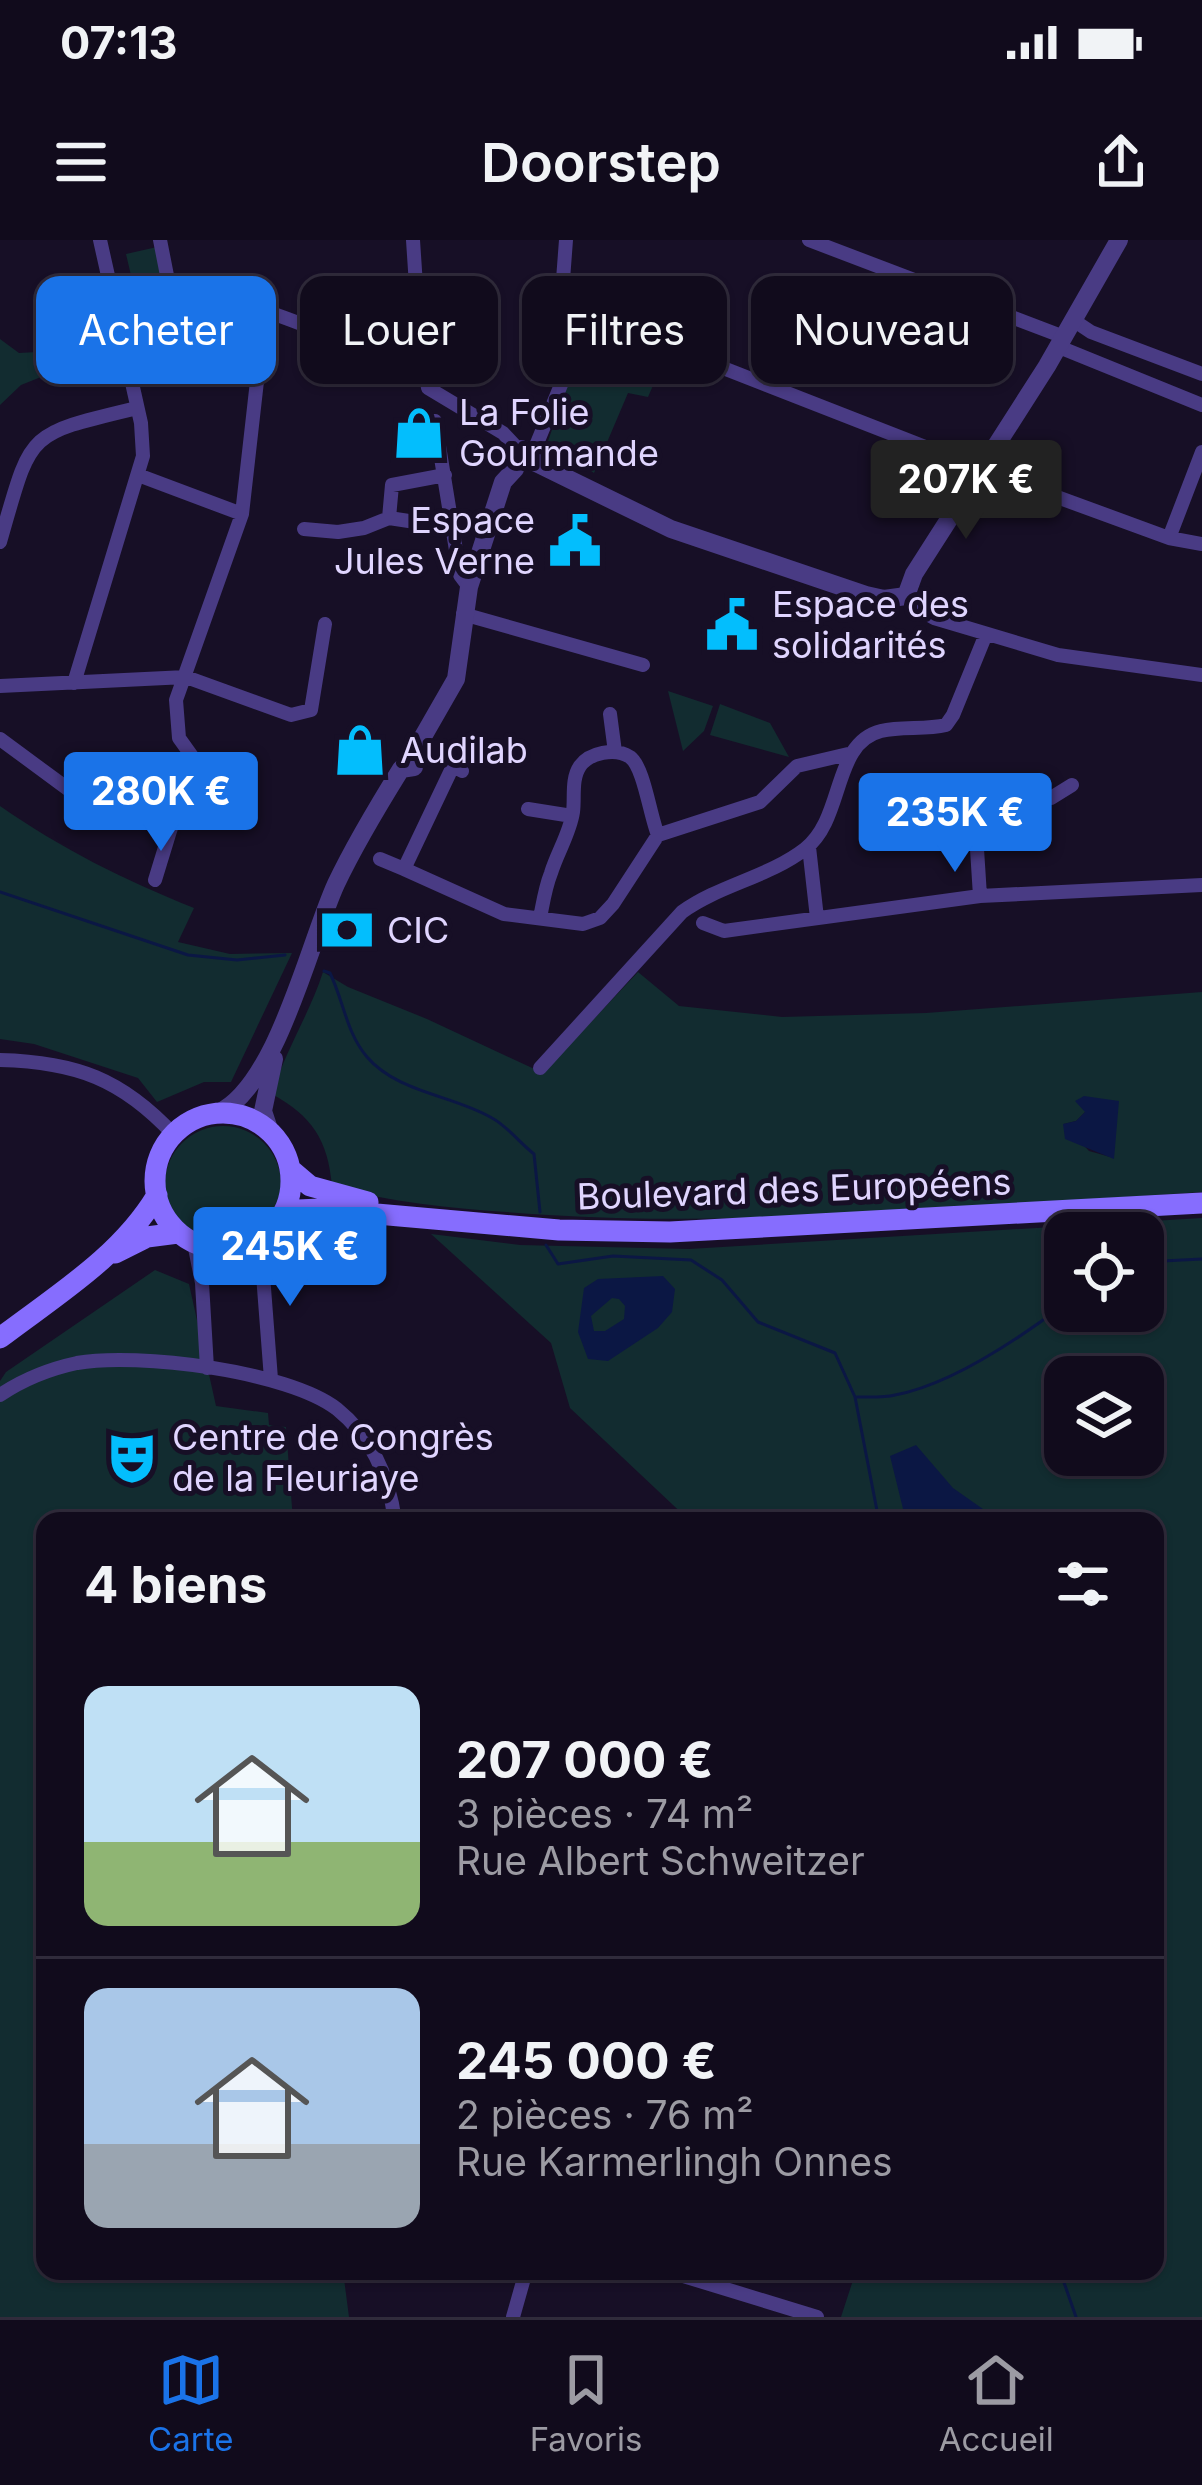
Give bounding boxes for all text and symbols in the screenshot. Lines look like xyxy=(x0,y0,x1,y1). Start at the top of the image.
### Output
text: 07:13 xyxy=(60,15,178,70)
icon: menu xyxy=(48,129,114,195)
icon: share xyxy=(1088,129,1154,195)
text: Doorstep xyxy=(481,130,721,195)
chip: Acheter xyxy=(36,276,276,384)
chip: Louer xyxy=(300,276,498,384)
chip: Filtres xyxy=(522,276,727,384)
chip: Nouveau xyxy=(751,276,1013,384)
place label: La Folie Gourmande xyxy=(459,390,659,475)
shop icon: La Folie Gourmande xyxy=(390,404,448,462)
pin: 207K € xyxy=(868,440,1064,542)
text: 207K € xyxy=(898,455,1034,502)
place label: Espace Jules Verne xyxy=(334,498,535,583)
public building icon: Espace Jules Verne xyxy=(546,512,604,570)
place label: Espace des solidarités xyxy=(772,582,969,667)
public building icon: Espace des solidarités xyxy=(703,596,761,654)
shop icon: Audilab xyxy=(331,721,389,779)
place label: Audilab xyxy=(400,728,528,772)
pin: 280K € xyxy=(63,752,259,854)
text: 280K € xyxy=(91,767,231,814)
pin: 235K € xyxy=(857,773,1053,875)
text: 235K € xyxy=(886,788,1024,835)
bank icon: CIC xyxy=(318,901,376,959)
place label: CIC xyxy=(387,908,449,952)
street label: Boulevard des Européens xyxy=(576,1159,1012,1219)
pin: 245K € xyxy=(192,1207,388,1309)
map controls xyxy=(1044,1212,1164,1476)
button: locate xyxy=(1044,1212,1164,1332)
text: 245K € xyxy=(220,1222,360,1269)
button: layers xyxy=(1044,1356,1164,1476)
place label: Centre de Congrès de la Fleuriaye xyxy=(172,1415,494,1500)
theatre icon: Centre de Congrès de la Fleuriaye xyxy=(103,1429,161,1487)
icon: filters xyxy=(1050,1551,1116,1617)
text: 4 biens xyxy=(84,1554,267,1615)
text: 207 000 € xyxy=(456,1729,713,1790)
icon: home xyxy=(180,1734,324,1878)
text: 3 pièces · 74 m² xyxy=(456,1790,753,1837)
text: Rue Albert Schweitzer xyxy=(456,1837,865,1884)
text: 245 000 € xyxy=(456,2030,717,2091)
icon: home xyxy=(180,2036,324,2180)
text: 2 pièces · 76 m² xyxy=(456,2091,754,2138)
text: Rue Karmerlingh Onnes xyxy=(456,2138,893,2185)
tab: Carte xyxy=(148,2347,233,2459)
tab: Favoris xyxy=(530,2347,642,2459)
tab: Accueil xyxy=(939,2347,1054,2459)

